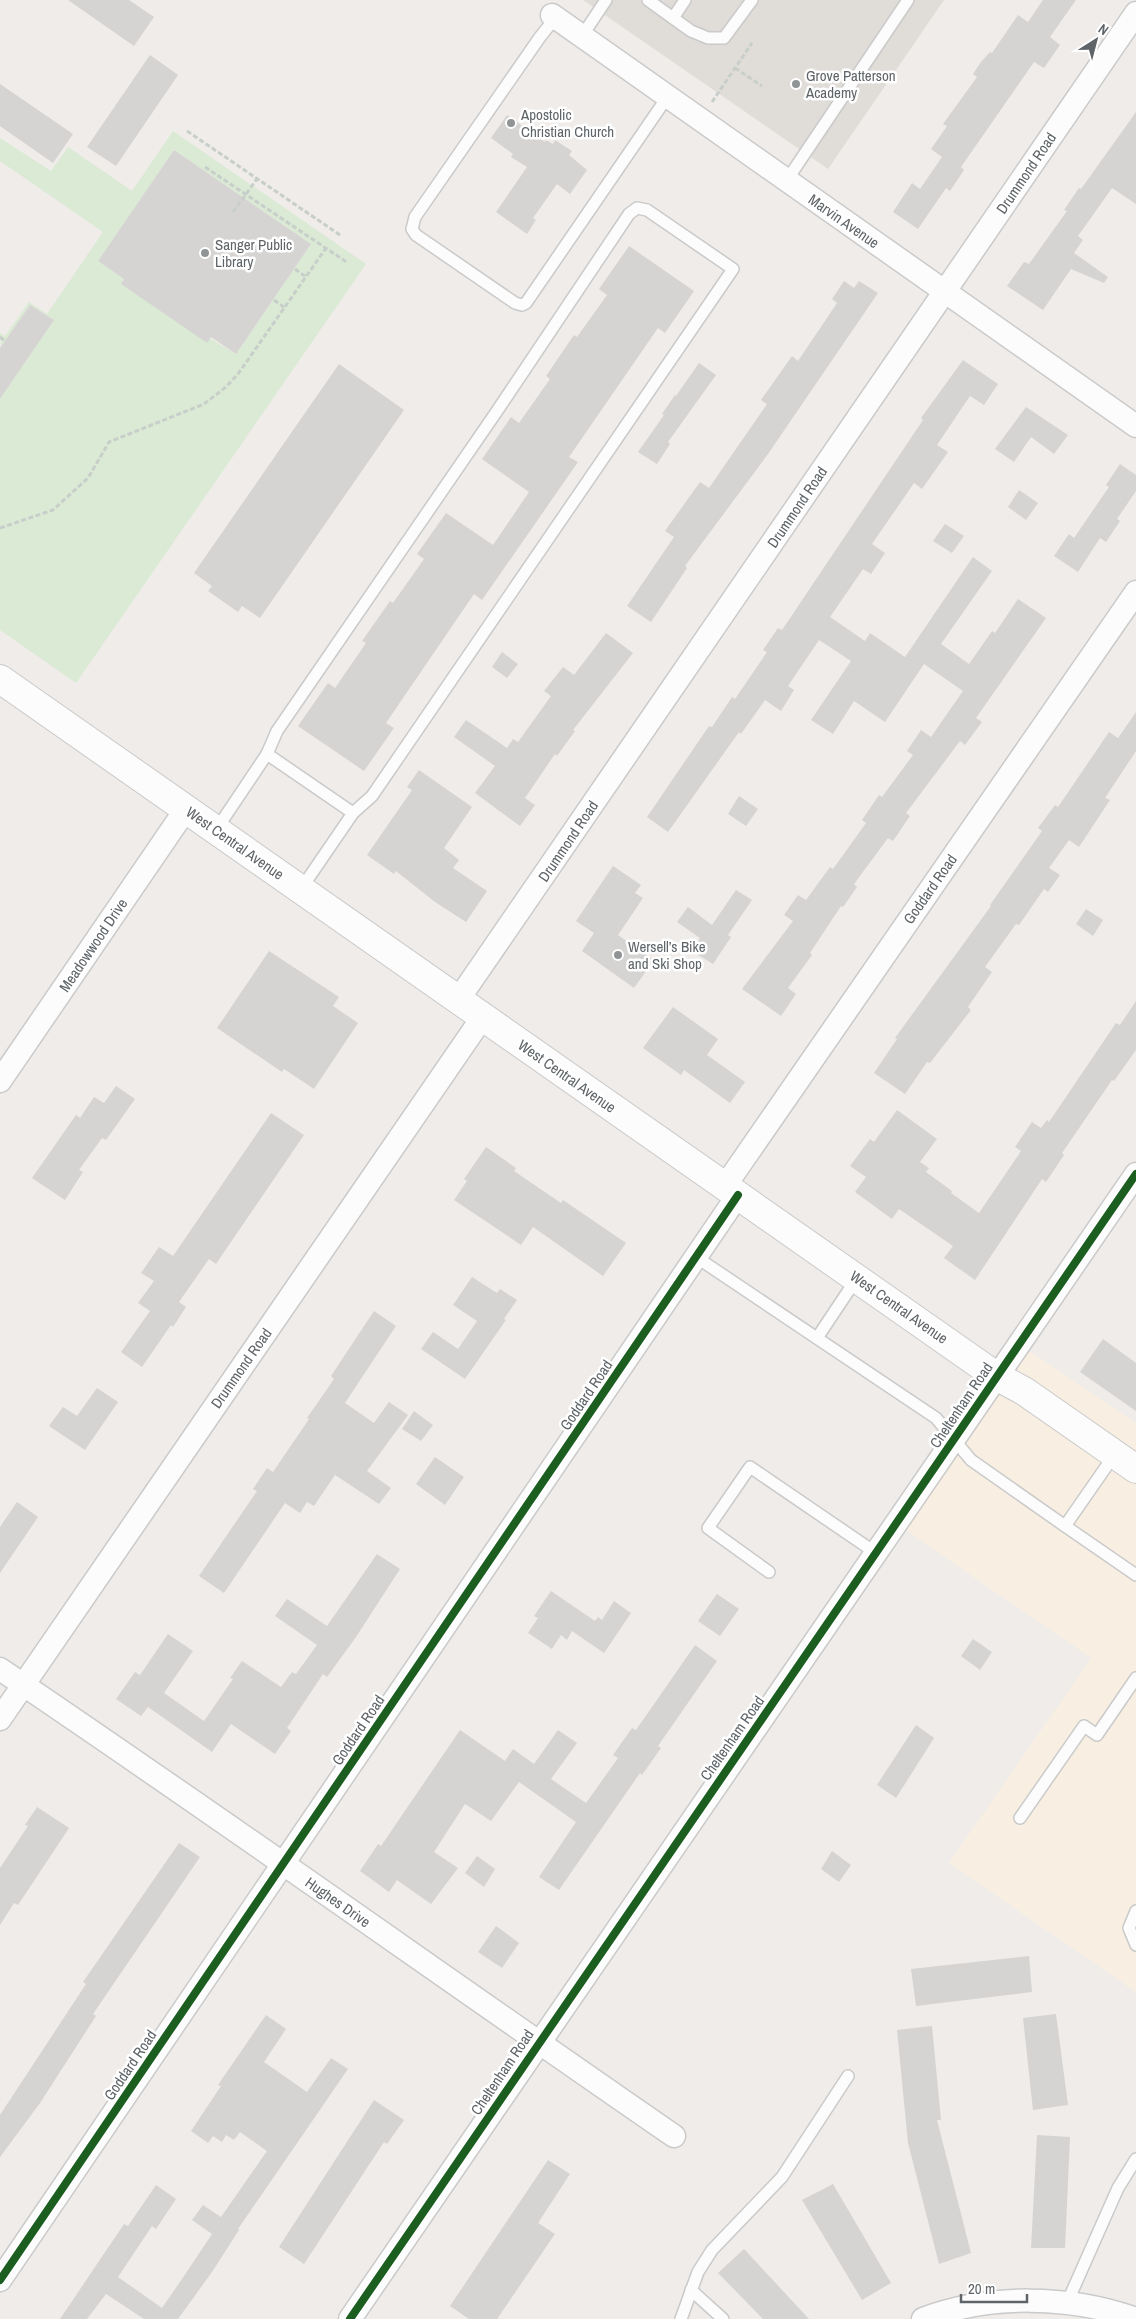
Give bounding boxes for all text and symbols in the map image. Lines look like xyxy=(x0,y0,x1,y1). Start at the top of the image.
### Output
north arrow xyxy=(1071,15,1121,65)
text: N xyxy=(1095,20,1112,39)
place label: Grove Patterson Academy xyxy=(805,65,896,103)
marker: Grove Patterson Academy xyxy=(790,78,802,90)
place label: Apostolic Christian Church xyxy=(520,104,614,142)
marker: Apostolic Christian Church xyxy=(505,117,517,129)
street label: Drummond Road xyxy=(991,128,1061,218)
street label: Marvin Avenue xyxy=(804,189,884,253)
place label: Sanger Public Library xyxy=(215,234,292,272)
marker: Sanger Public Library xyxy=(199,247,211,259)
street label: Drummond Road xyxy=(762,462,832,552)
street label: Drummond Road xyxy=(533,796,603,886)
street label: West Central Avenue xyxy=(182,801,288,885)
street label: Goddard Road xyxy=(898,850,962,928)
street label: Meadowwood Drive xyxy=(54,894,132,996)
place label: Wersell’s Bike and Ski Shop xyxy=(628,936,706,974)
marker: Wersell’s Bike and Ski Shop xyxy=(612,949,624,961)
street label: West Central Avenue xyxy=(514,1034,620,1118)
street label: West Central Avenue xyxy=(846,1265,952,1349)
street label: Drummond Road xyxy=(206,1324,276,1412)
street label: Goddard Road xyxy=(555,1356,617,1434)
street label: Cheltenham Road xyxy=(925,1358,997,1452)
street label: Goddard Road xyxy=(327,1691,389,1769)
street label: Cheltenham Road xyxy=(695,1691,769,1785)
street label: Hughes Drive xyxy=(301,1872,375,1932)
street label: Cheltenham Road xyxy=(466,2025,538,2119)
street label: Goddard Road xyxy=(99,2026,161,2104)
scale bar xyxy=(961,2272,1027,2304)
text: 20 m xyxy=(968,2278,995,2299)

